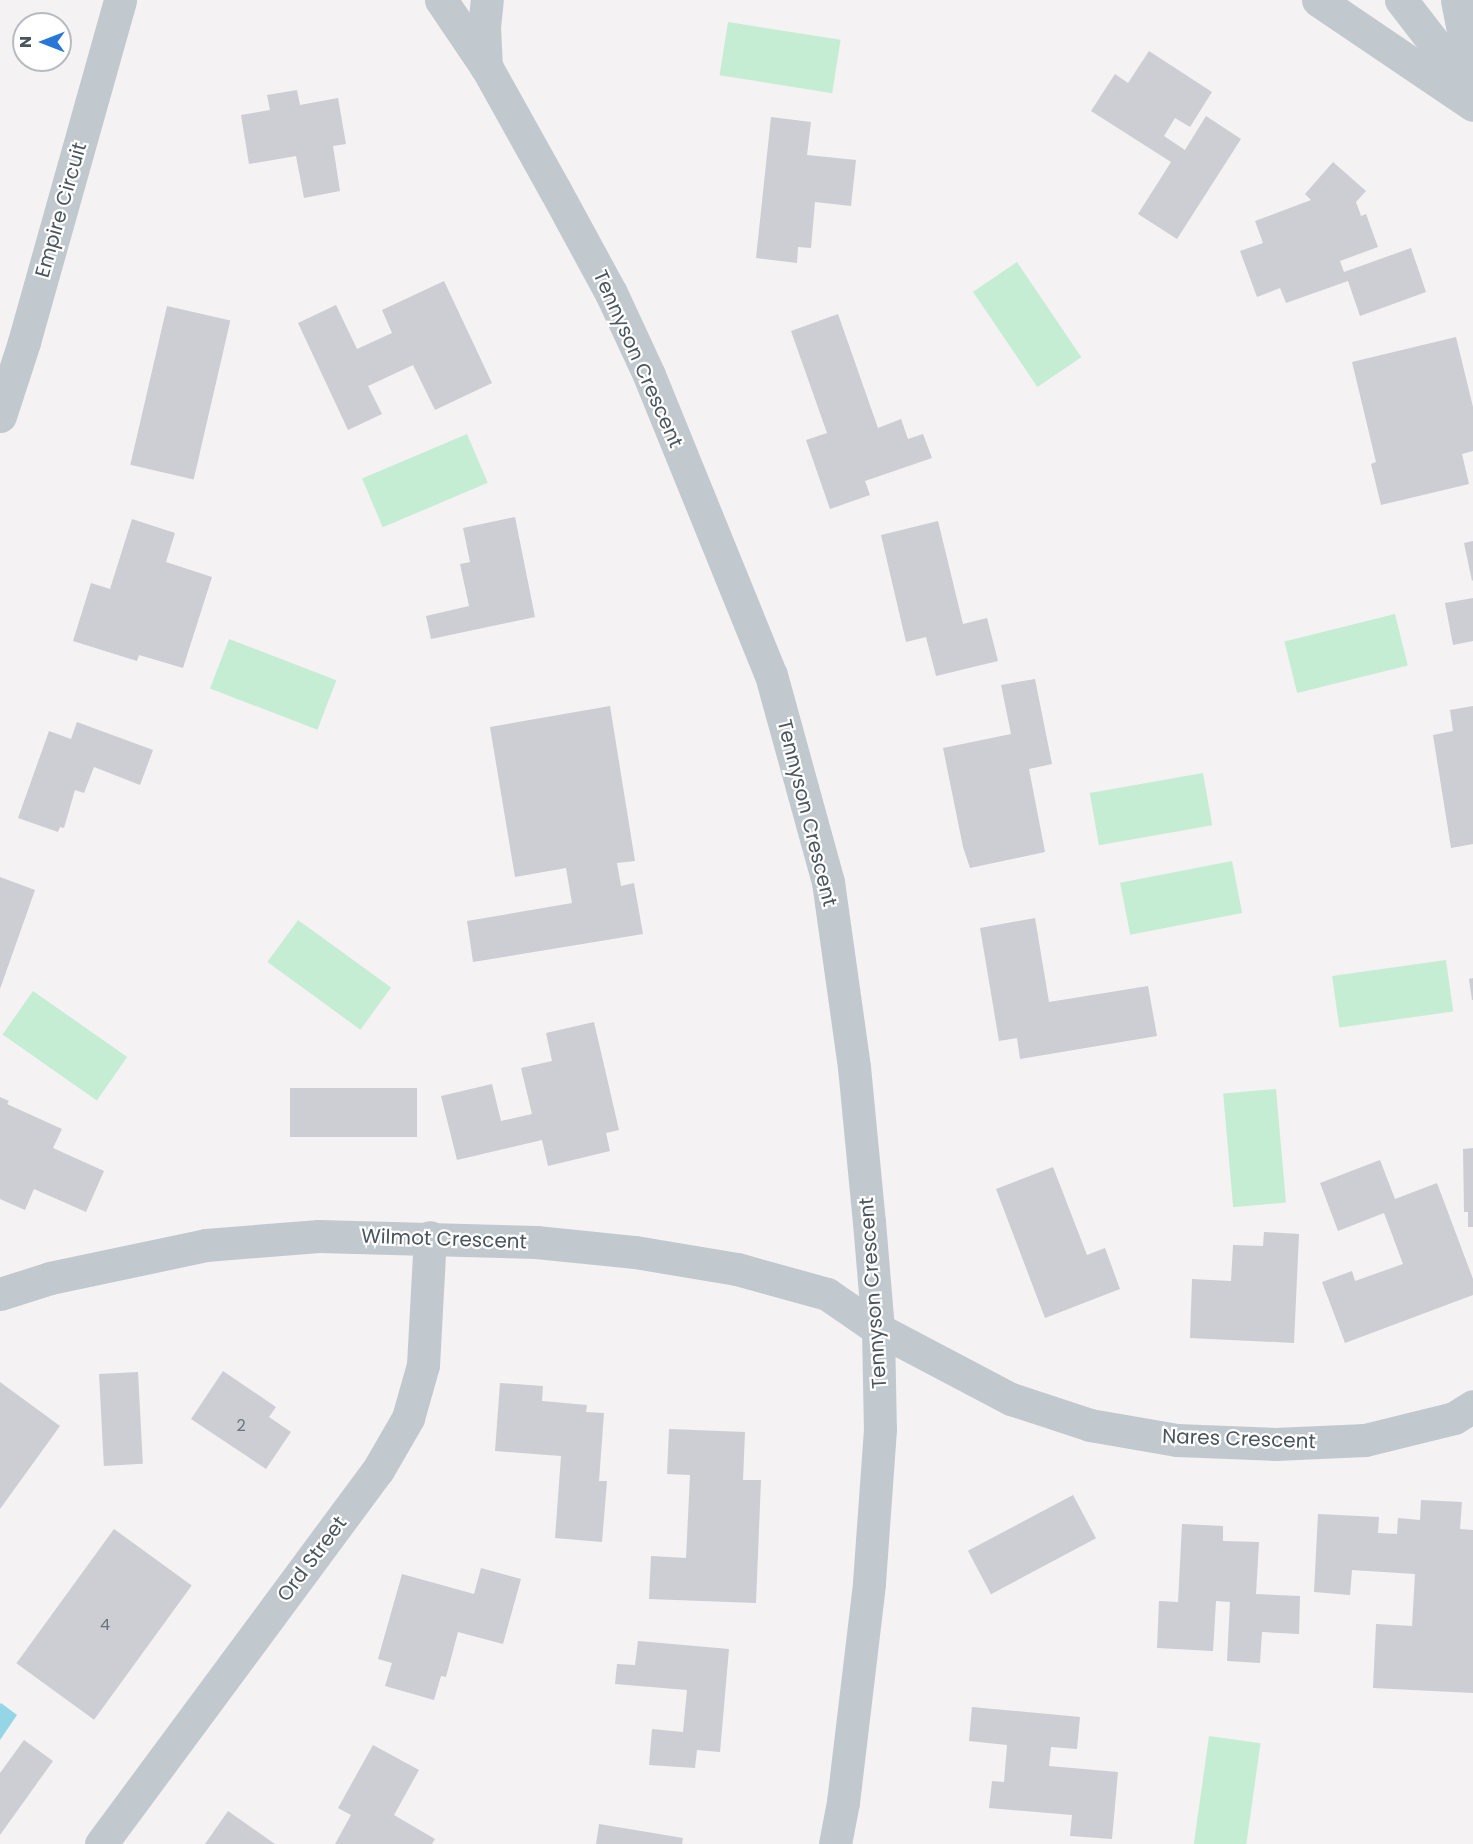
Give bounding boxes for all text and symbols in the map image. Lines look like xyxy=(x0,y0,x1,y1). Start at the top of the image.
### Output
north arrow xyxy=(12,12,72,72)
text: N xyxy=(14,36,37,48)
street label: Empire Circuit xyxy=(30,140,92,280)
street label: Tennyson Crescent xyxy=(588,267,688,451)
street label: Tennyson Crescent xyxy=(772,717,842,909)
street label: Tennyson Crescent xyxy=(854,1196,892,1390)
street label: Wilmot Crescent xyxy=(361,1224,527,1254)
house number: 2 xyxy=(236,1416,246,1436)
street label: Nares Crescent xyxy=(1162,1424,1316,1454)
street label: Ord Street xyxy=(272,1512,352,1606)
house number: 4 xyxy=(100,1615,110,1635)

